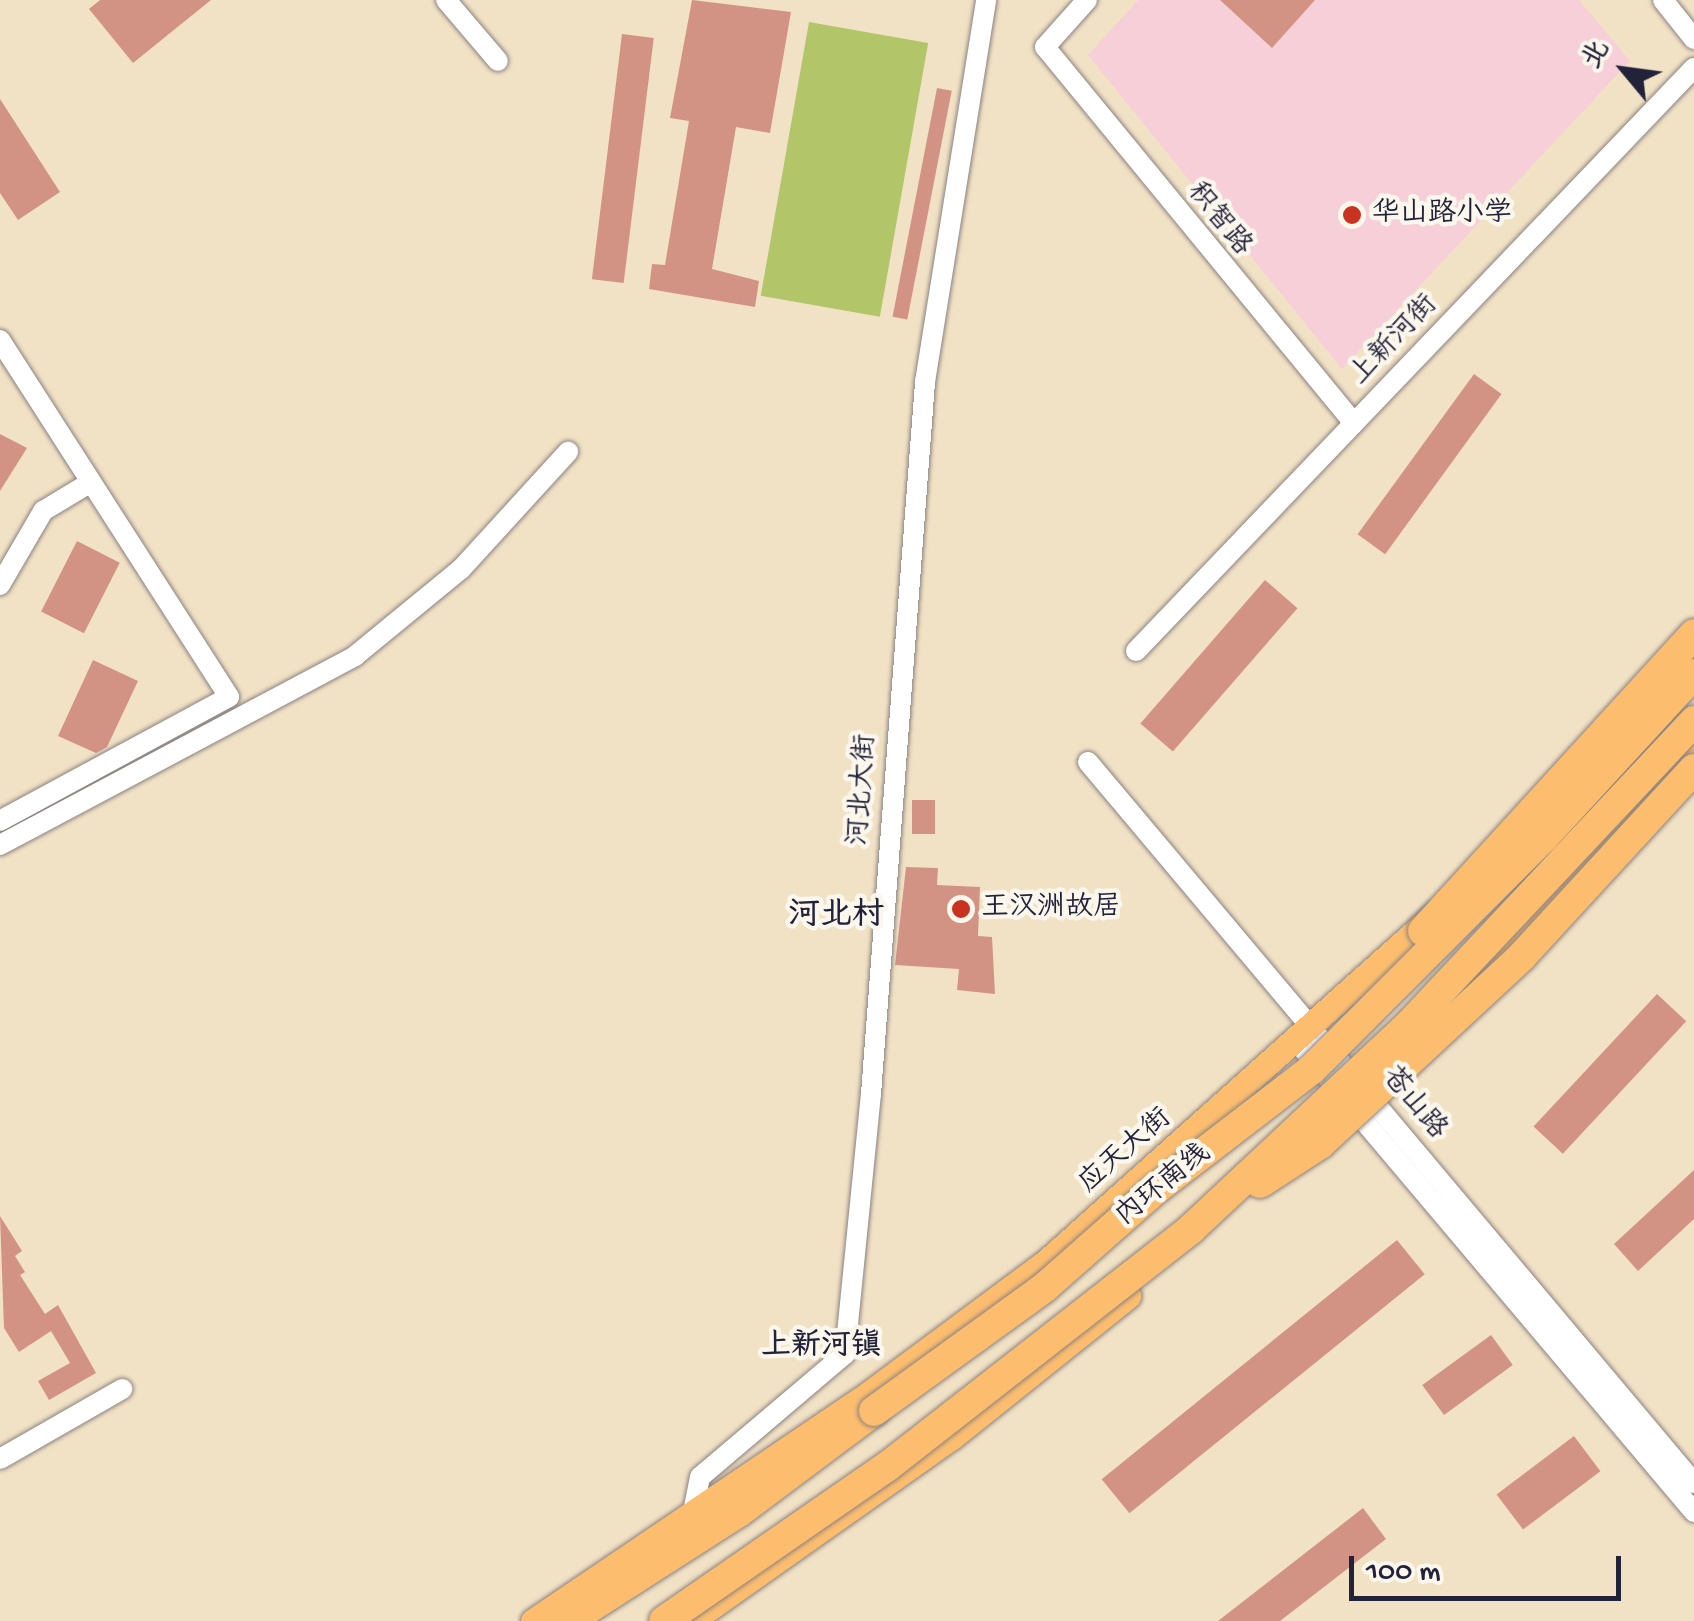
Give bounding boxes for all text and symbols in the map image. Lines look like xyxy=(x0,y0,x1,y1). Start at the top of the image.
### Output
north arrow xyxy=(1574,20,1674,120)
text: 北 xyxy=(1576,35,1619,75)
street label: 积智路 xyxy=(1179,177,1257,263)
place label: 华山路小学 xyxy=(1372,198,1512,232)
marker: 华山路小学 xyxy=(1341,204,1363,226)
street label: 上新河街 xyxy=(1344,289,1446,393)
street label: 河北大街 xyxy=(843,733,885,847)
place label: 王汉洲故居 xyxy=(981,892,1121,926)
district label: 河北村 xyxy=(788,898,884,936)
marker: 王汉洲故居 xyxy=(950,898,972,920)
street label: 苍山路 xyxy=(1373,1061,1453,1147)
street label: 应天大街 xyxy=(1073,1103,1179,1201)
street label: 内环南线 xyxy=(1110,1138,1218,1234)
district label: 上新河镇 xyxy=(761,1330,881,1366)
scale bar xyxy=(1354,1536,1626,1598)
text: 100 m xyxy=(1366,1556,1441,1591)

